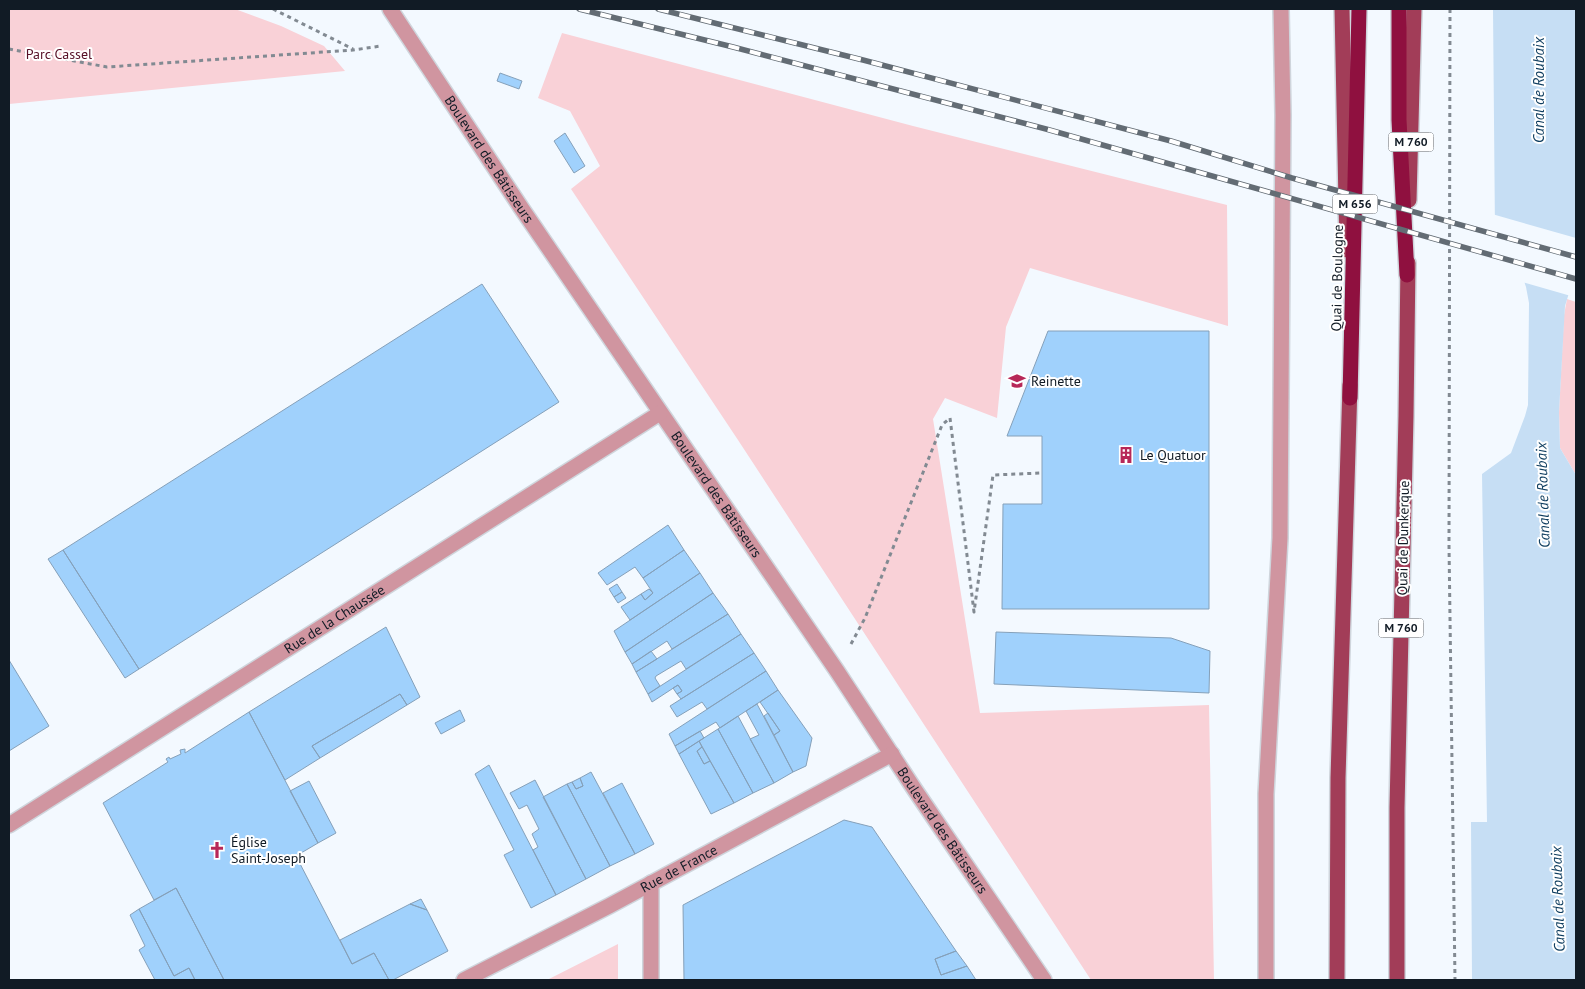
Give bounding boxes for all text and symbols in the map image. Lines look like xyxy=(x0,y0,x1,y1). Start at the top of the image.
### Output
water label: Canal de Roubaix xyxy=(1529,36,1548,143)
park label: Parc Cassel xyxy=(26,45,92,63)
street label: Boulevard des Bâtisseurs xyxy=(441,92,538,226)
road number: M 760 xyxy=(1388,132,1434,152)
road number: M 656 xyxy=(1332,194,1378,213)
street label: Quai de Boulogne xyxy=(1327,224,1347,332)
school or university icon: Reinette xyxy=(1007,371,1027,391)
place label: Reinette xyxy=(1031,372,1081,390)
street label: Boulevard des Bâtisseurs xyxy=(667,428,766,561)
water label: Canal de Roubaix xyxy=(1531,441,1554,548)
building icon: Le Quatuor xyxy=(1116,445,1136,465)
place label: Le Quatuor xyxy=(1140,446,1206,464)
street label: Quai de Dunkerque xyxy=(1393,480,1413,596)
street label: Rue de la Chaussée xyxy=(281,581,388,658)
road number: M 760 xyxy=(1378,618,1424,638)
street label: Boulevard des Bâtisseurs xyxy=(893,764,992,897)
place label: Église Saint-Joseph xyxy=(231,833,306,867)
church icon: Église Saint-Joseph xyxy=(207,840,227,860)
street label: Rue de France xyxy=(637,841,720,897)
water label: Canal de Roubaix xyxy=(1546,845,1569,952)

